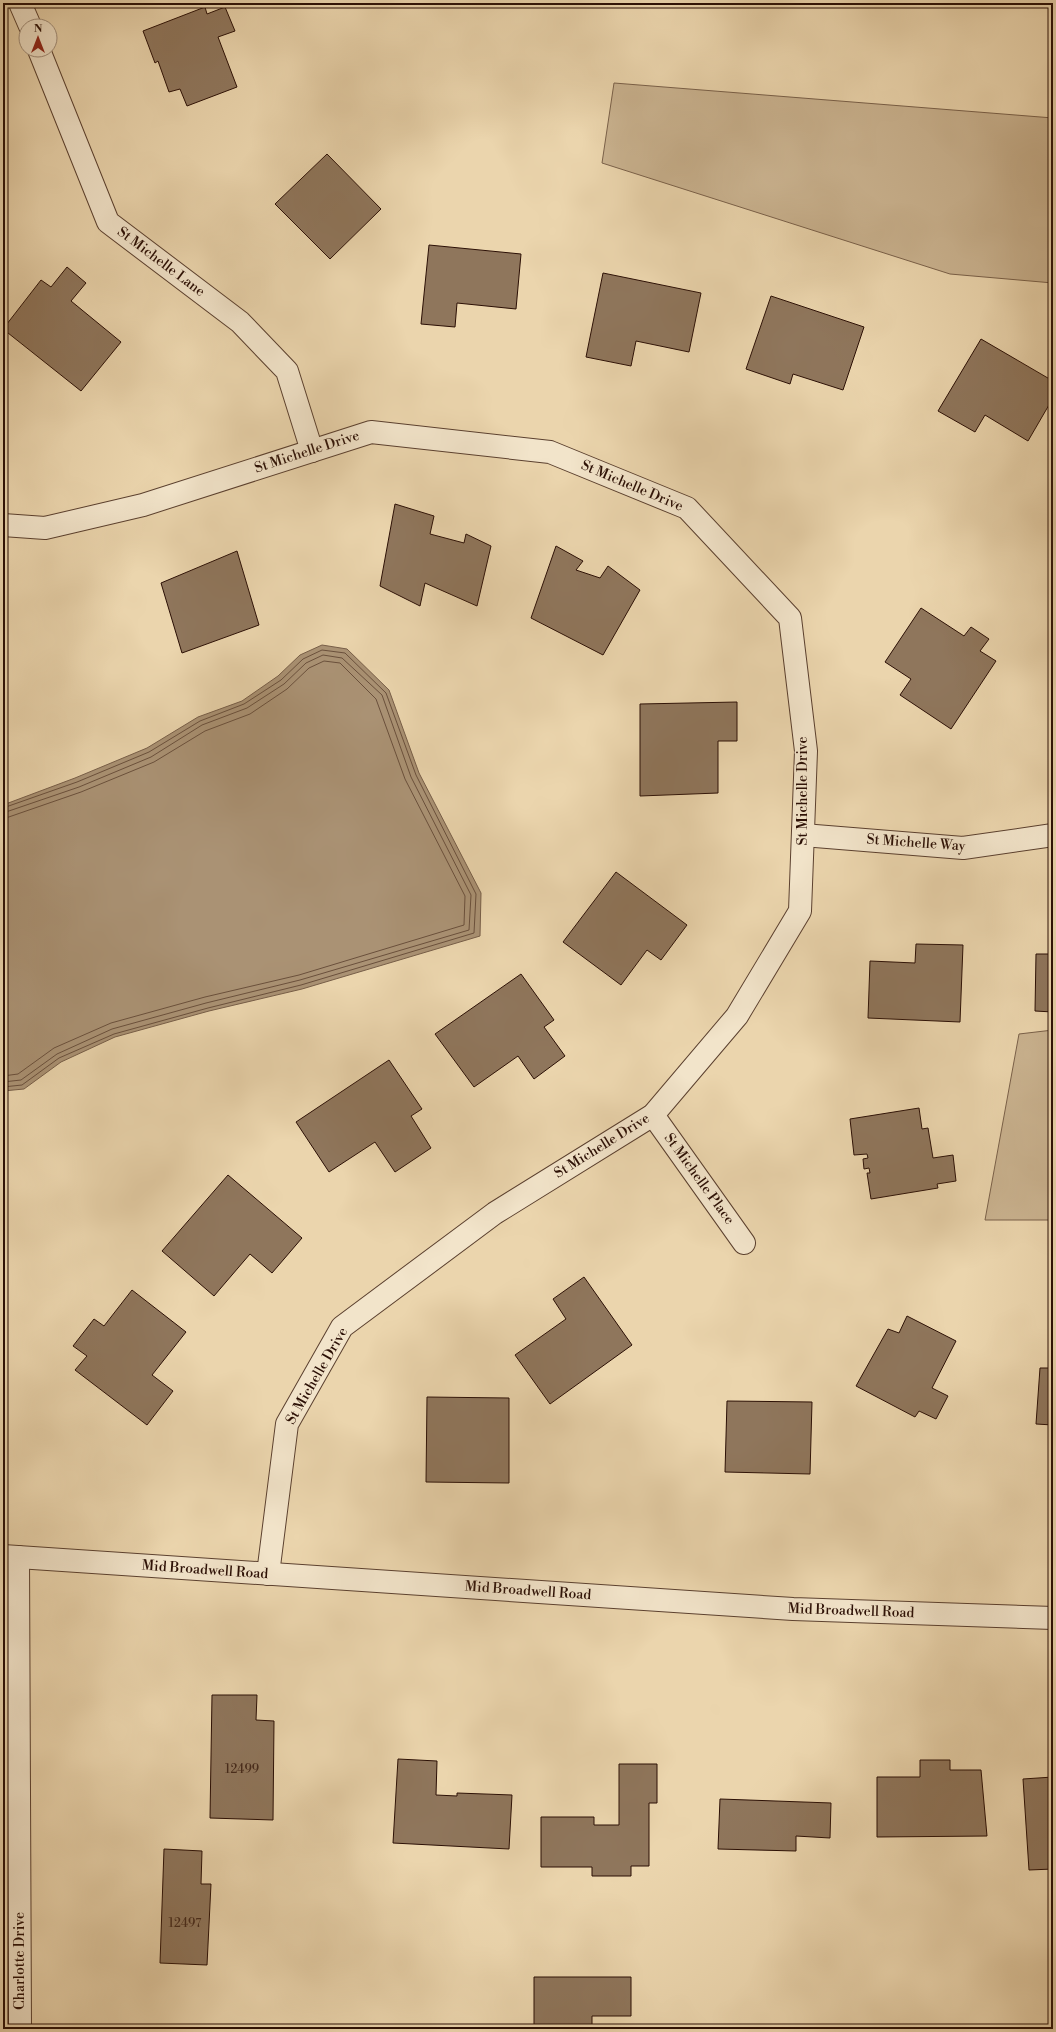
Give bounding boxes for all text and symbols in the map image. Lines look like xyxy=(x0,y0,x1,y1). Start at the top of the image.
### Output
north arrow xyxy=(18,18,58,58)
text: N xyxy=(34,22,43,36)
street label: St Michelle Lane xyxy=(114,223,208,301)
street label: St Michelle Drive xyxy=(252,427,362,477)
street label: St Michelle Drive xyxy=(578,456,686,516)
street label: St Michelle Drive xyxy=(794,736,812,846)
street label: St Michelle Way xyxy=(866,831,966,855)
street label: St Michelle Drive xyxy=(551,1109,653,1183)
street label: St Michelle Place xyxy=(660,1130,738,1228)
street label: St Michelle Drive xyxy=(282,1324,352,1428)
street label: Mid Broadwell Road xyxy=(141,1557,269,1583)
street label: Mid Broadwell Road xyxy=(464,1578,592,1604)
street label: Mid Broadwell Road xyxy=(787,1600,915,1622)
house number: 12499 xyxy=(225,1762,259,1777)
street label: Charlotte Drive xyxy=(11,1912,29,2010)
house number: 12497 xyxy=(169,1916,201,1931)

